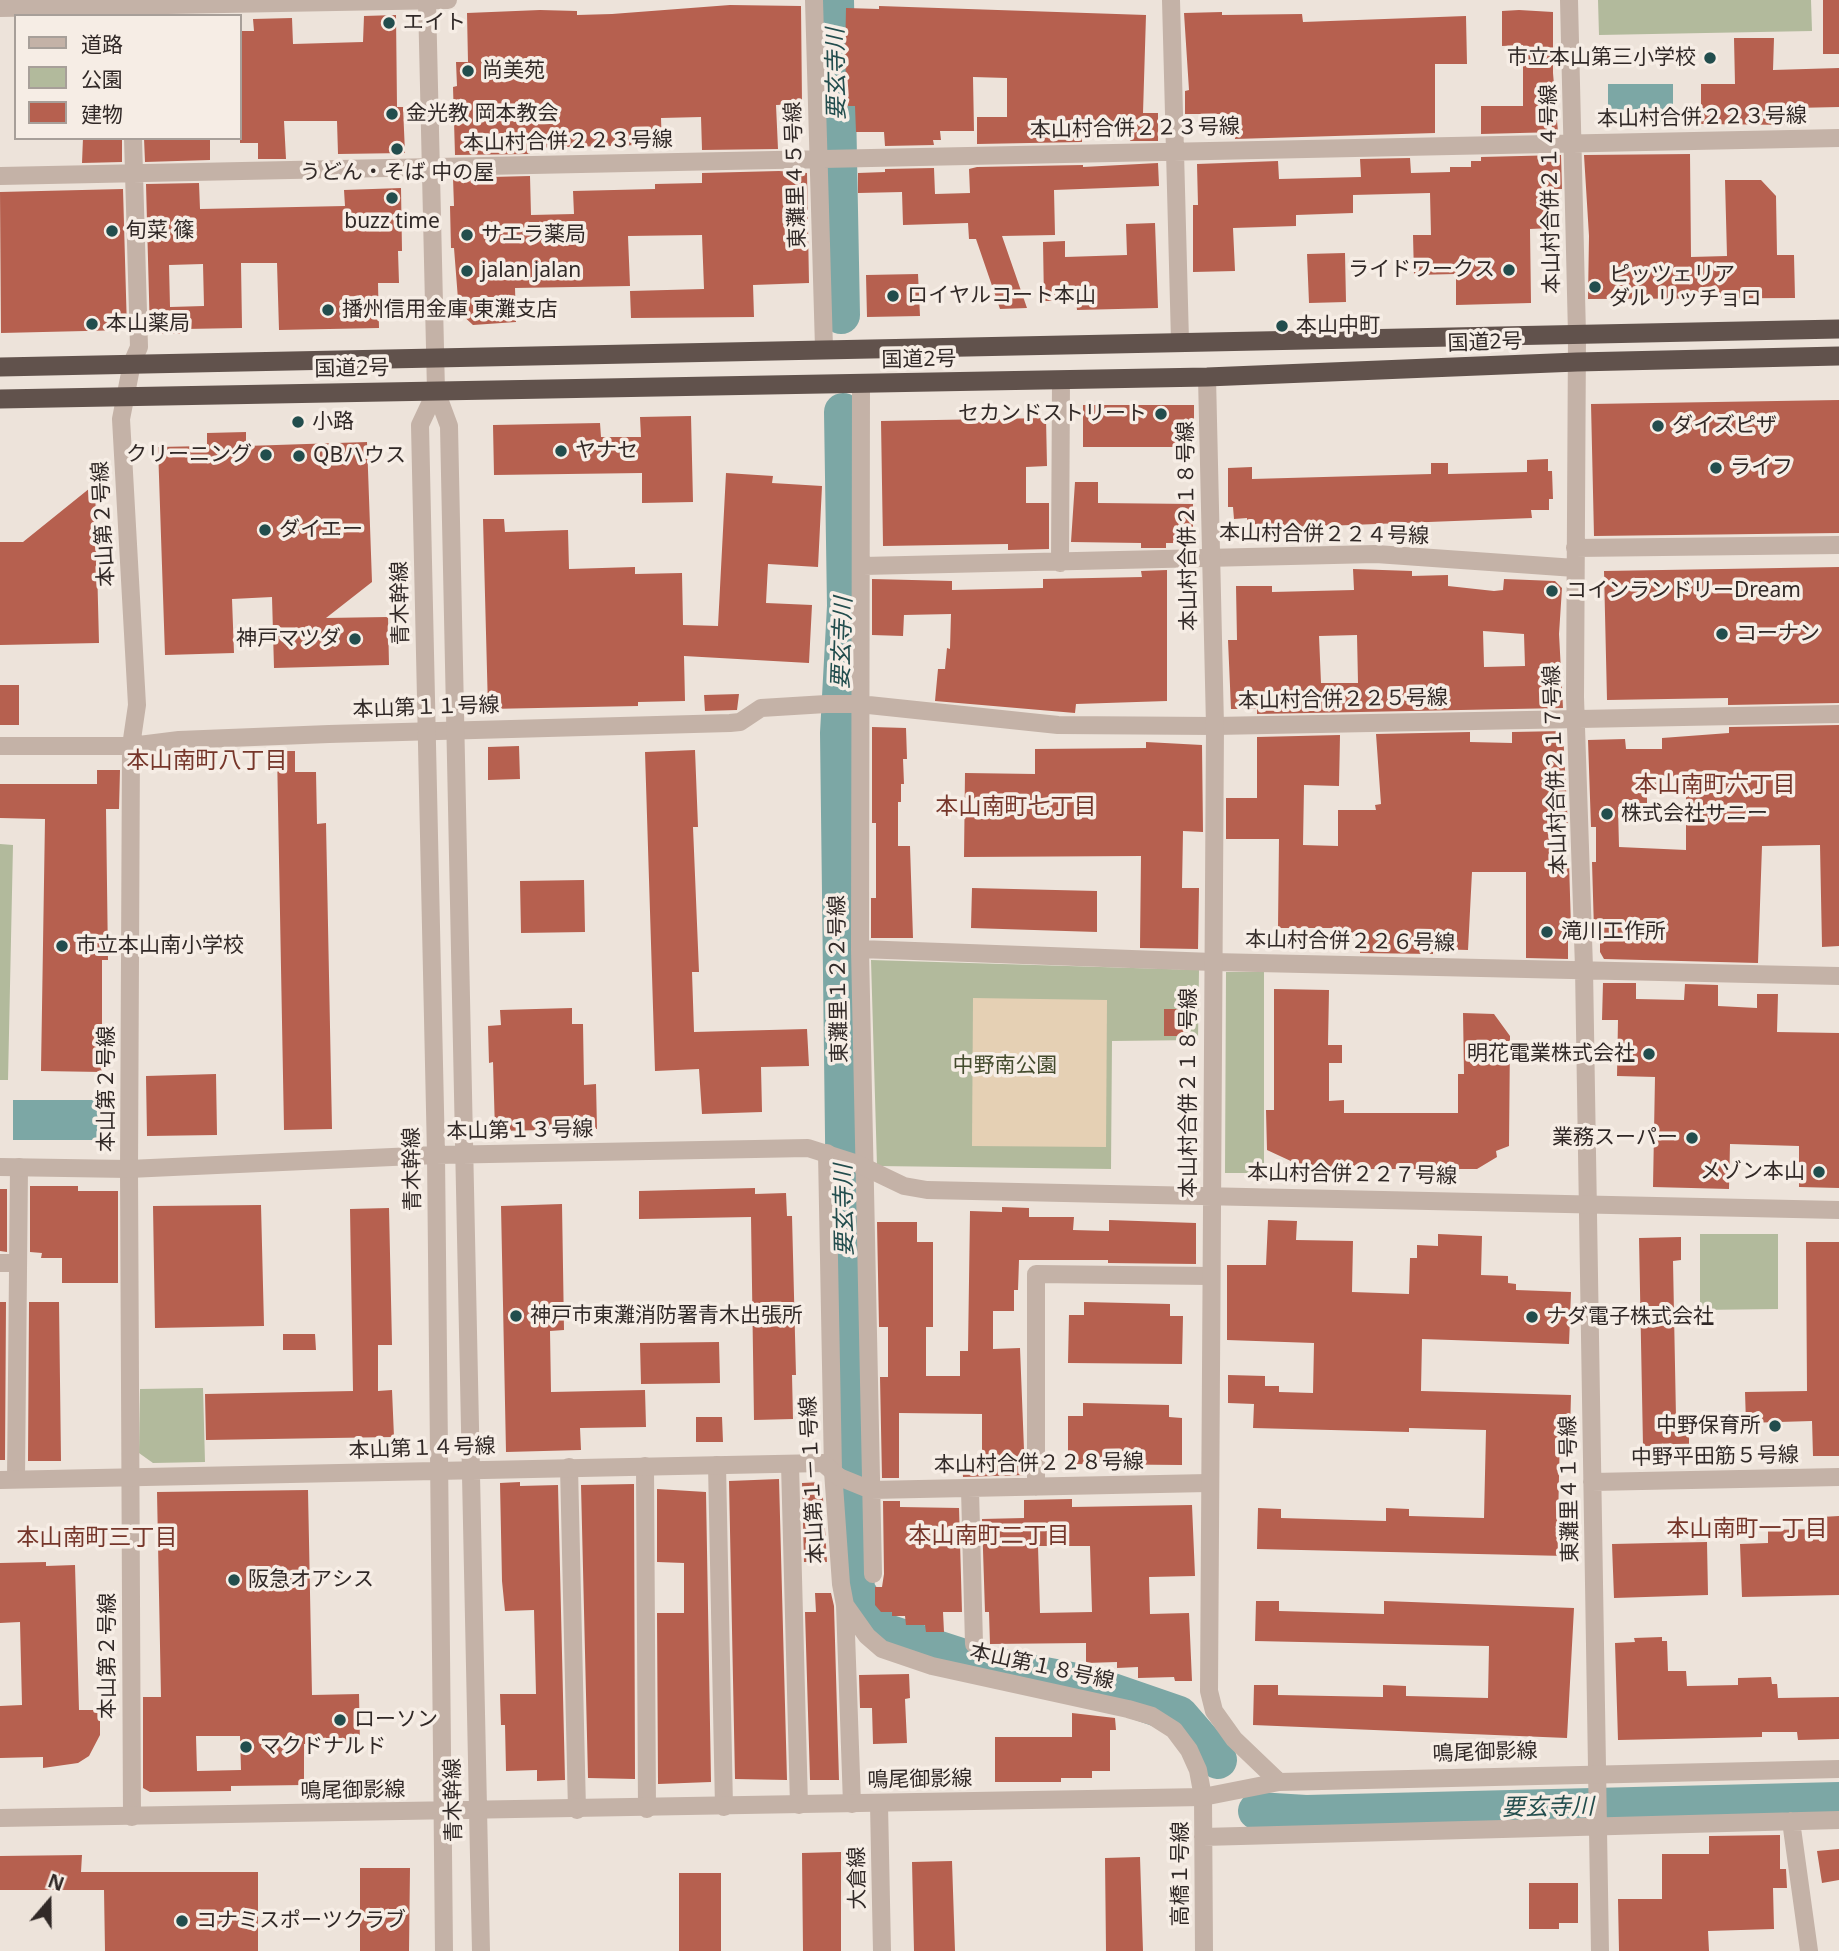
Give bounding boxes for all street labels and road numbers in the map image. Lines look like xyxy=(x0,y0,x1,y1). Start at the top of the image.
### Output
street label: 本山村合併２１４号線 xyxy=(1537,84,1565,294)
street label: 東灘里４５号線 xyxy=(781,101,811,249)
street label: 本山村合併２２３号線 xyxy=(1597,104,1807,132)
street label: 本山村合併２２３号線 xyxy=(1030,115,1240,143)
street label: 本山村合併２２３号線 xyxy=(463,128,673,156)
street label: 国道2号 xyxy=(1447,329,1523,357)
street label: 国道2号 xyxy=(881,347,957,373)
street label: 国道2号 xyxy=(314,356,390,382)
street label: 本山村合併２１８号線 xyxy=(1174,421,1202,631)
street label: 本山第２号線 xyxy=(88,460,120,588)
street label: 本山村合併２２４号線 xyxy=(1219,521,1429,549)
street label: 青木幹線 xyxy=(388,561,414,645)
street label: 本山村合併２１７号線 xyxy=(1540,665,1572,875)
street label: 本山村合併２２５号線 xyxy=(1238,686,1448,714)
street label: 本山第１１号線 xyxy=(352,693,500,723)
street label: 東灘里１２２号線 xyxy=(825,895,853,1063)
street label: 本山村合併２２６号線 xyxy=(1245,928,1455,956)
street label: 本山村合併２１８号線 xyxy=(1176,988,1202,1198)
street label: 本山第２号線 xyxy=(94,1026,120,1152)
street label: 本山第１３号線 xyxy=(446,1117,594,1145)
street label: 青木幹線 xyxy=(400,1127,426,1211)
street label: 本山村合併２２７号線 xyxy=(1247,1161,1457,1189)
street label: 本山第１－１号線 xyxy=(796,1395,830,1565)
street label: 東灘里４１号線 xyxy=(1556,1415,1584,1563)
street label: 本山第１４号線 xyxy=(348,1434,496,1464)
street label: 中野平田筋５号線 xyxy=(1631,1443,1799,1471)
street label: 本山村合併２２８号線 xyxy=(934,1450,1144,1478)
street label: 本山第２号線 xyxy=(95,1593,121,1719)
street label: 本山第１８号線 xyxy=(967,1639,1117,1695)
street label: 鳴尾御影線 xyxy=(1432,1739,1538,1767)
street label: 青木幹線 xyxy=(441,1758,467,1842)
street label: 鳴尾御影線 xyxy=(867,1766,973,1794)
street label: 鳴尾御影線 xyxy=(300,1777,406,1805)
street label: 高橋１号線 xyxy=(1168,1822,1194,1926)
street label: 大倉線 xyxy=(845,1846,871,1910)

